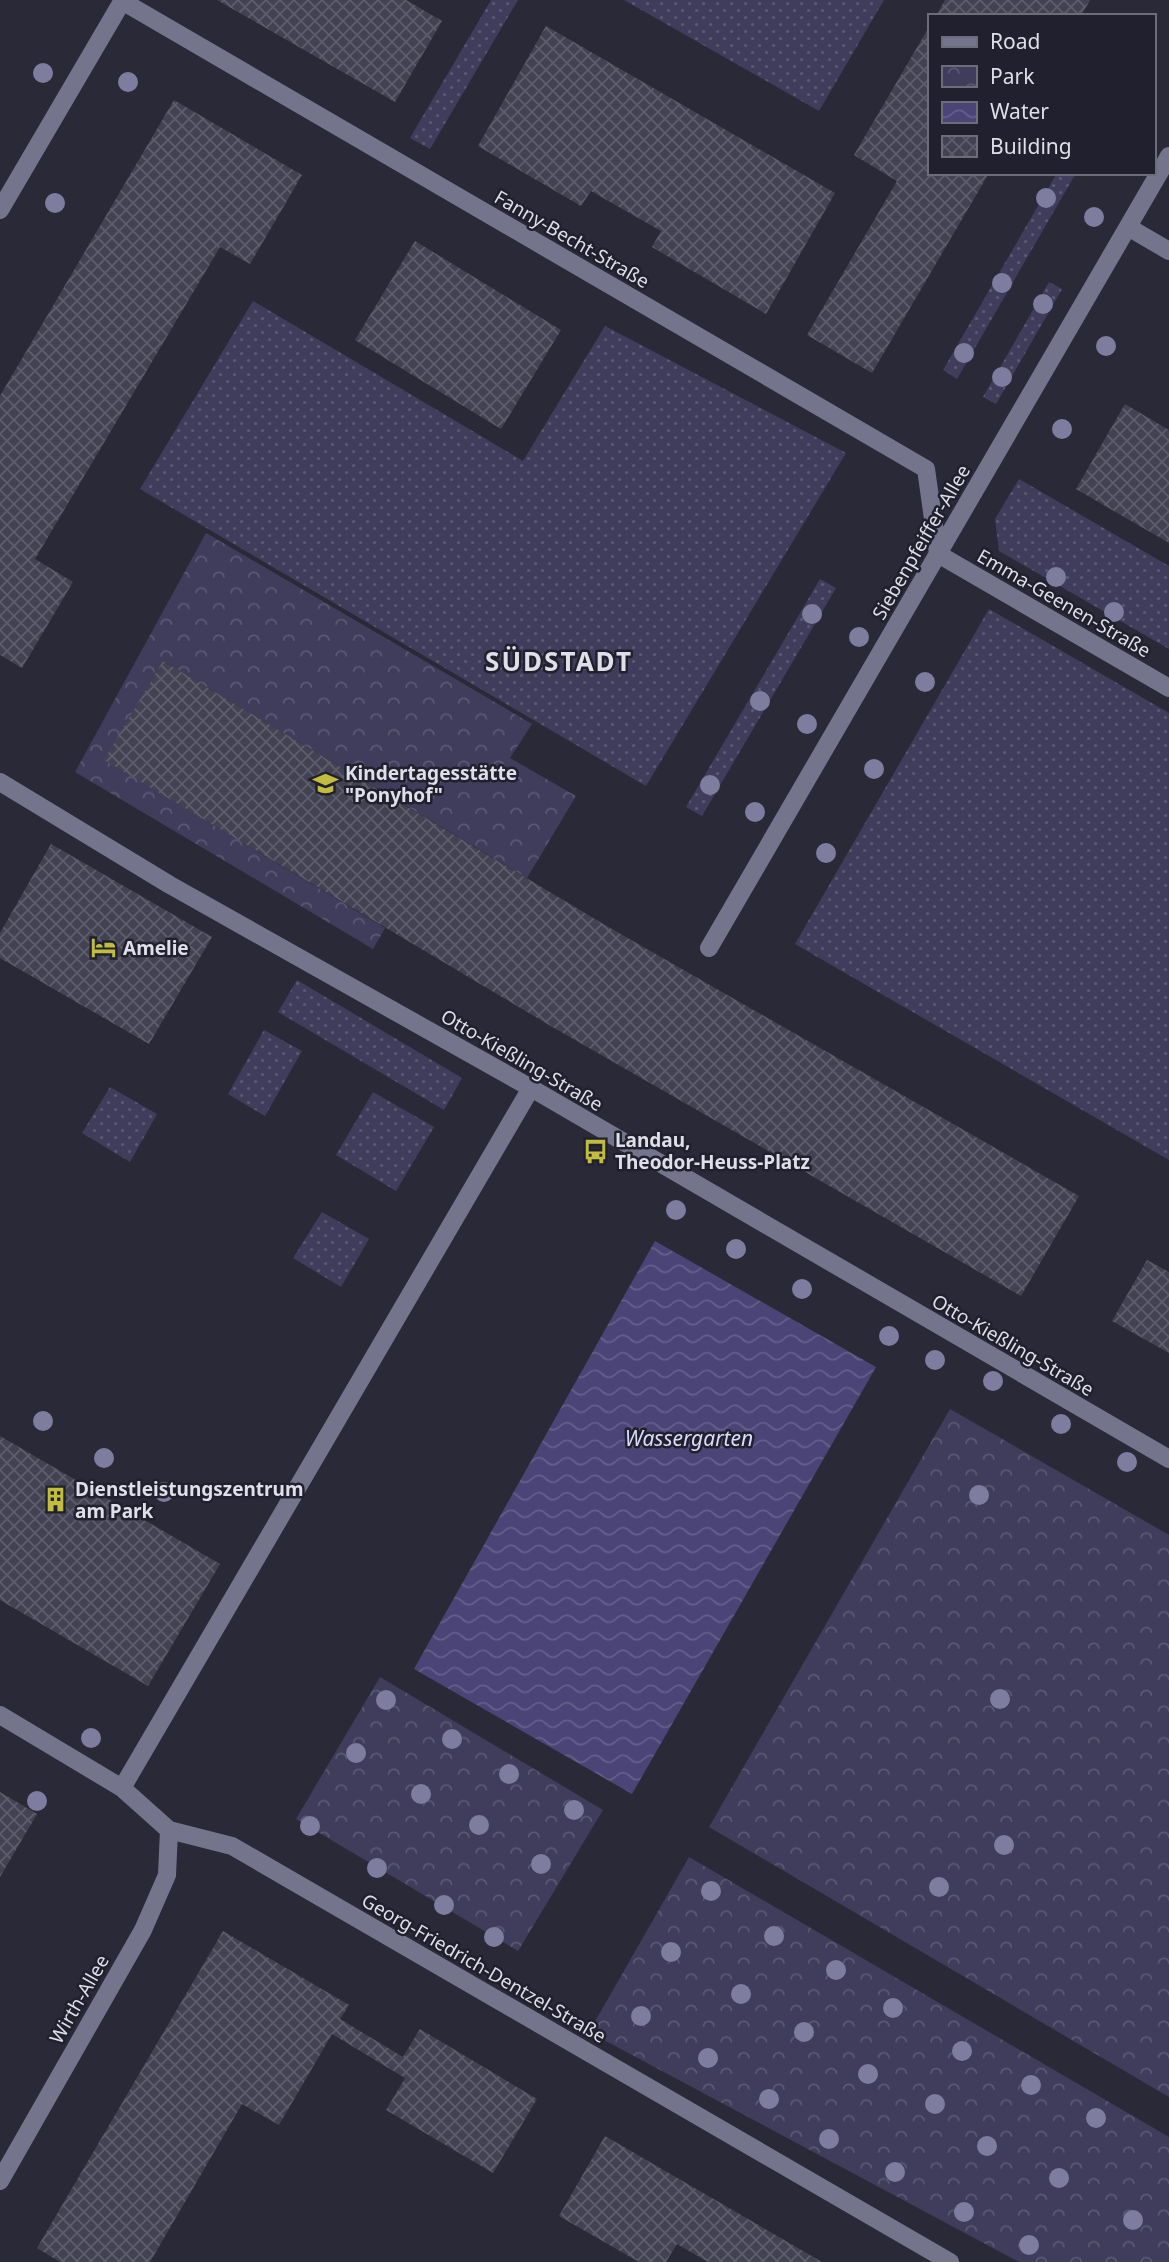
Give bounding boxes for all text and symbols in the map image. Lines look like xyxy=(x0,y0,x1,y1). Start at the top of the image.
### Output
legend xyxy=(928,14,1155,175)
text: Road xyxy=(990,27,1040,55)
text: Park xyxy=(990,62,1035,90)
text: Water xyxy=(990,97,1049,125)
text: Building xyxy=(990,132,1072,160)
street label: Fanny-Becht-Straße xyxy=(490,184,654,294)
street label: Siebenpfeiffer-Allee xyxy=(866,460,976,624)
street label: Emma-Geenen-Straße xyxy=(972,543,1156,663)
district label: SÜDSTADT xyxy=(485,643,633,679)
place label: Kindertagesstätte "Ponyhof" xyxy=(345,760,517,808)
school or university icon: Kindertagesstätte "Ponyhof" xyxy=(311,770,339,798)
hotel icon: Amelie xyxy=(89,934,117,962)
place label: Amelie xyxy=(123,935,189,961)
street label: Otto-Kießling-Straße xyxy=(436,1003,608,1117)
place label: Landau, Theodor-Heuss-Platz xyxy=(615,1127,810,1175)
bus stop icon: Landau, Theodor-Heuss-Platz xyxy=(581,1137,609,1165)
street label: Otto-Kießling-Straße xyxy=(927,1288,1099,1402)
water label: Wassergarten xyxy=(625,1424,753,1452)
place label: Dienstleistungszentrum am Park xyxy=(75,1476,303,1524)
building icon: Dienstleistungszentrum am Park xyxy=(41,1486,69,1514)
street label: Georg-Friedrich-Dentzel-Straße xyxy=(357,1887,611,2049)
street label: Wirth-Allee xyxy=(43,1950,115,2048)

